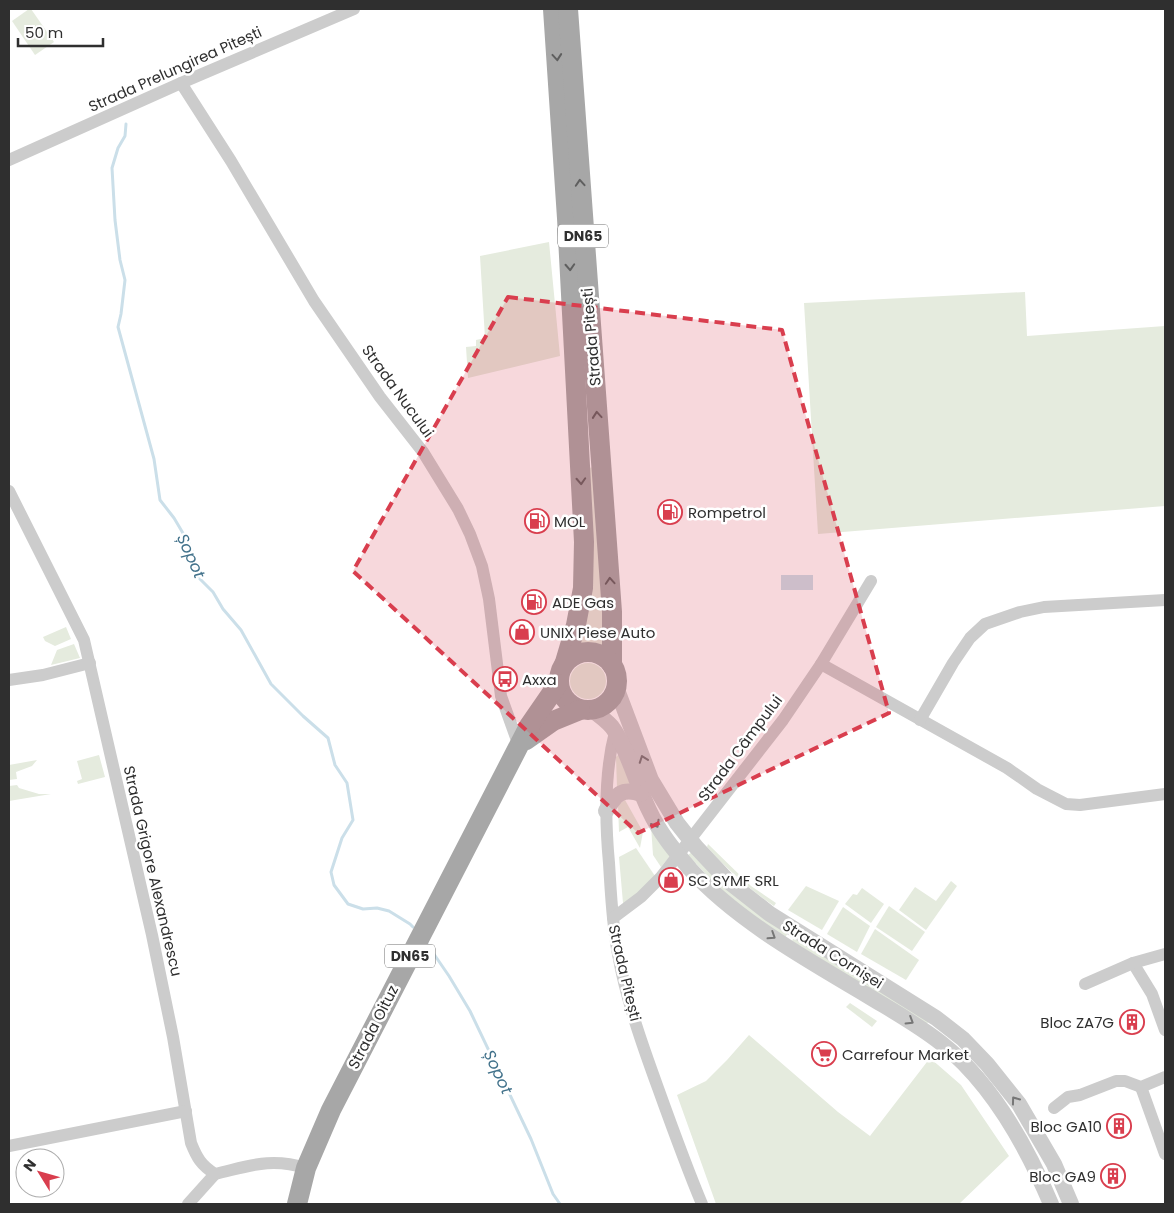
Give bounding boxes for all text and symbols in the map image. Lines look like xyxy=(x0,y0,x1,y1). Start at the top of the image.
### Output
scale bar xyxy=(18,15,102,47)
street label: Strada Prelungirea Pitești xyxy=(85,21,265,117)
text: 50 m xyxy=(25,22,63,43)
one-way arrow xyxy=(551,54,562,62)
one-way arrow xyxy=(574,179,585,187)
road number: DN65 xyxy=(558,225,608,248)
one-way arrow xyxy=(564,263,575,271)
street label: Strada Pitești xyxy=(576,287,606,387)
street label: Strada Nucului xyxy=(357,340,439,442)
one-way arrow xyxy=(592,411,603,419)
one-way arrow xyxy=(576,478,586,485)
fuel station icon: Rompetrol xyxy=(657,499,683,525)
place label: Rompetrol xyxy=(688,502,766,523)
fuel station icon: MOL xyxy=(524,508,550,534)
place label: MOL xyxy=(554,511,586,532)
water label: Șopot xyxy=(171,530,211,583)
one-way arrow xyxy=(605,577,616,585)
fuel station icon: ADE Gas xyxy=(521,589,547,615)
place label: ADE Gas xyxy=(552,592,614,613)
shop icon: UNIX Piese Auto xyxy=(509,619,535,645)
place label: UNIX Piese Auto xyxy=(540,622,655,643)
bus stop icon: Axxa xyxy=(492,666,518,692)
place label: Axxa xyxy=(522,669,557,690)
street label: Strada Câmpului xyxy=(693,690,787,806)
one-way arrow xyxy=(638,755,648,764)
street label: Strada Grigore Alexandrescu xyxy=(119,764,187,978)
one-way arrow xyxy=(650,819,660,828)
shop icon: SC SYMF SRL xyxy=(658,867,684,893)
place label: SC SYMF SRL xyxy=(688,870,779,891)
street label: Strada Cornișei xyxy=(779,915,887,993)
street label: Strada Pitești xyxy=(604,923,646,1023)
one-way arrow xyxy=(767,930,776,939)
road number: DN65 xyxy=(385,944,435,968)
street label: Strada Oituz xyxy=(343,981,403,1073)
building icon: Bloc ZA7G xyxy=(1119,1009,1145,1035)
place label: Bloc ZA7G xyxy=(1040,1012,1114,1033)
one-way arrow xyxy=(905,1015,914,1025)
supermarket icon: Carrefour Market xyxy=(811,1041,837,1067)
place label: Carrefour Market xyxy=(842,1044,969,1065)
water label: Șopot xyxy=(478,1046,519,1099)
one-way arrow xyxy=(1013,1097,1021,1106)
building icon: Bloc GA10 xyxy=(1106,1113,1132,1139)
place label: Bloc GA10 xyxy=(1030,1116,1102,1137)
north arrow xyxy=(15,1148,65,1198)
text: N xyxy=(18,1155,41,1175)
building icon: Bloc GA9 xyxy=(1100,1163,1126,1189)
place label: Bloc GA9 xyxy=(1029,1166,1096,1187)

